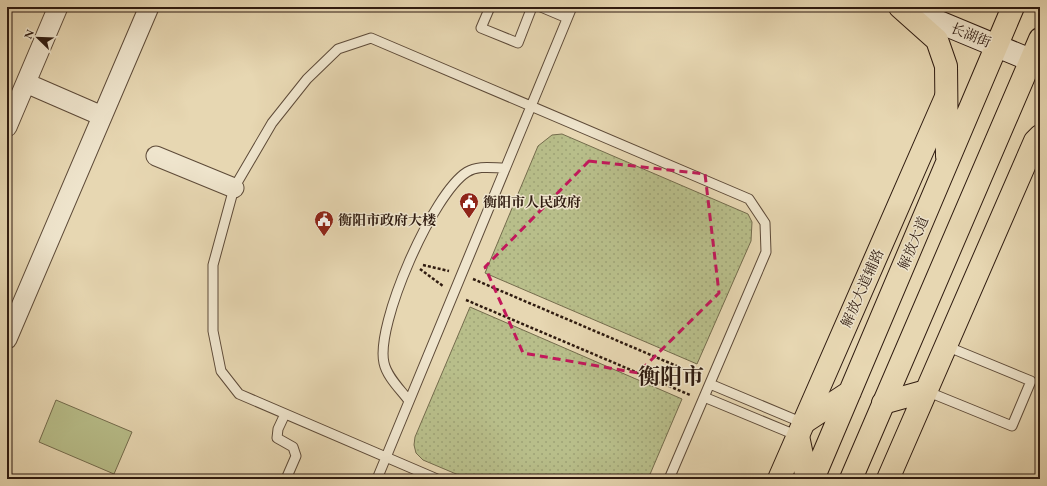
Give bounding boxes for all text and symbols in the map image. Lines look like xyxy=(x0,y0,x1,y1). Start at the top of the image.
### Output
north arrow xyxy=(18,18,58,58)
street label: 长湖街 xyxy=(948,19,994,51)
text: N xyxy=(21,27,37,41)
public building icon: 衡阳市人民政府 xyxy=(458,191,480,219)
place label: 衡阳市人民政府 xyxy=(483,193,581,211)
public building icon: 衡阳市政府大楼 xyxy=(313,209,335,237)
place label: 衡阳市政府大楼 xyxy=(338,211,436,229)
street label: 解放大道 xyxy=(894,214,932,272)
street label: 解放大道辅路 xyxy=(837,246,887,330)
district label: 衡阳市 xyxy=(638,362,704,391)

